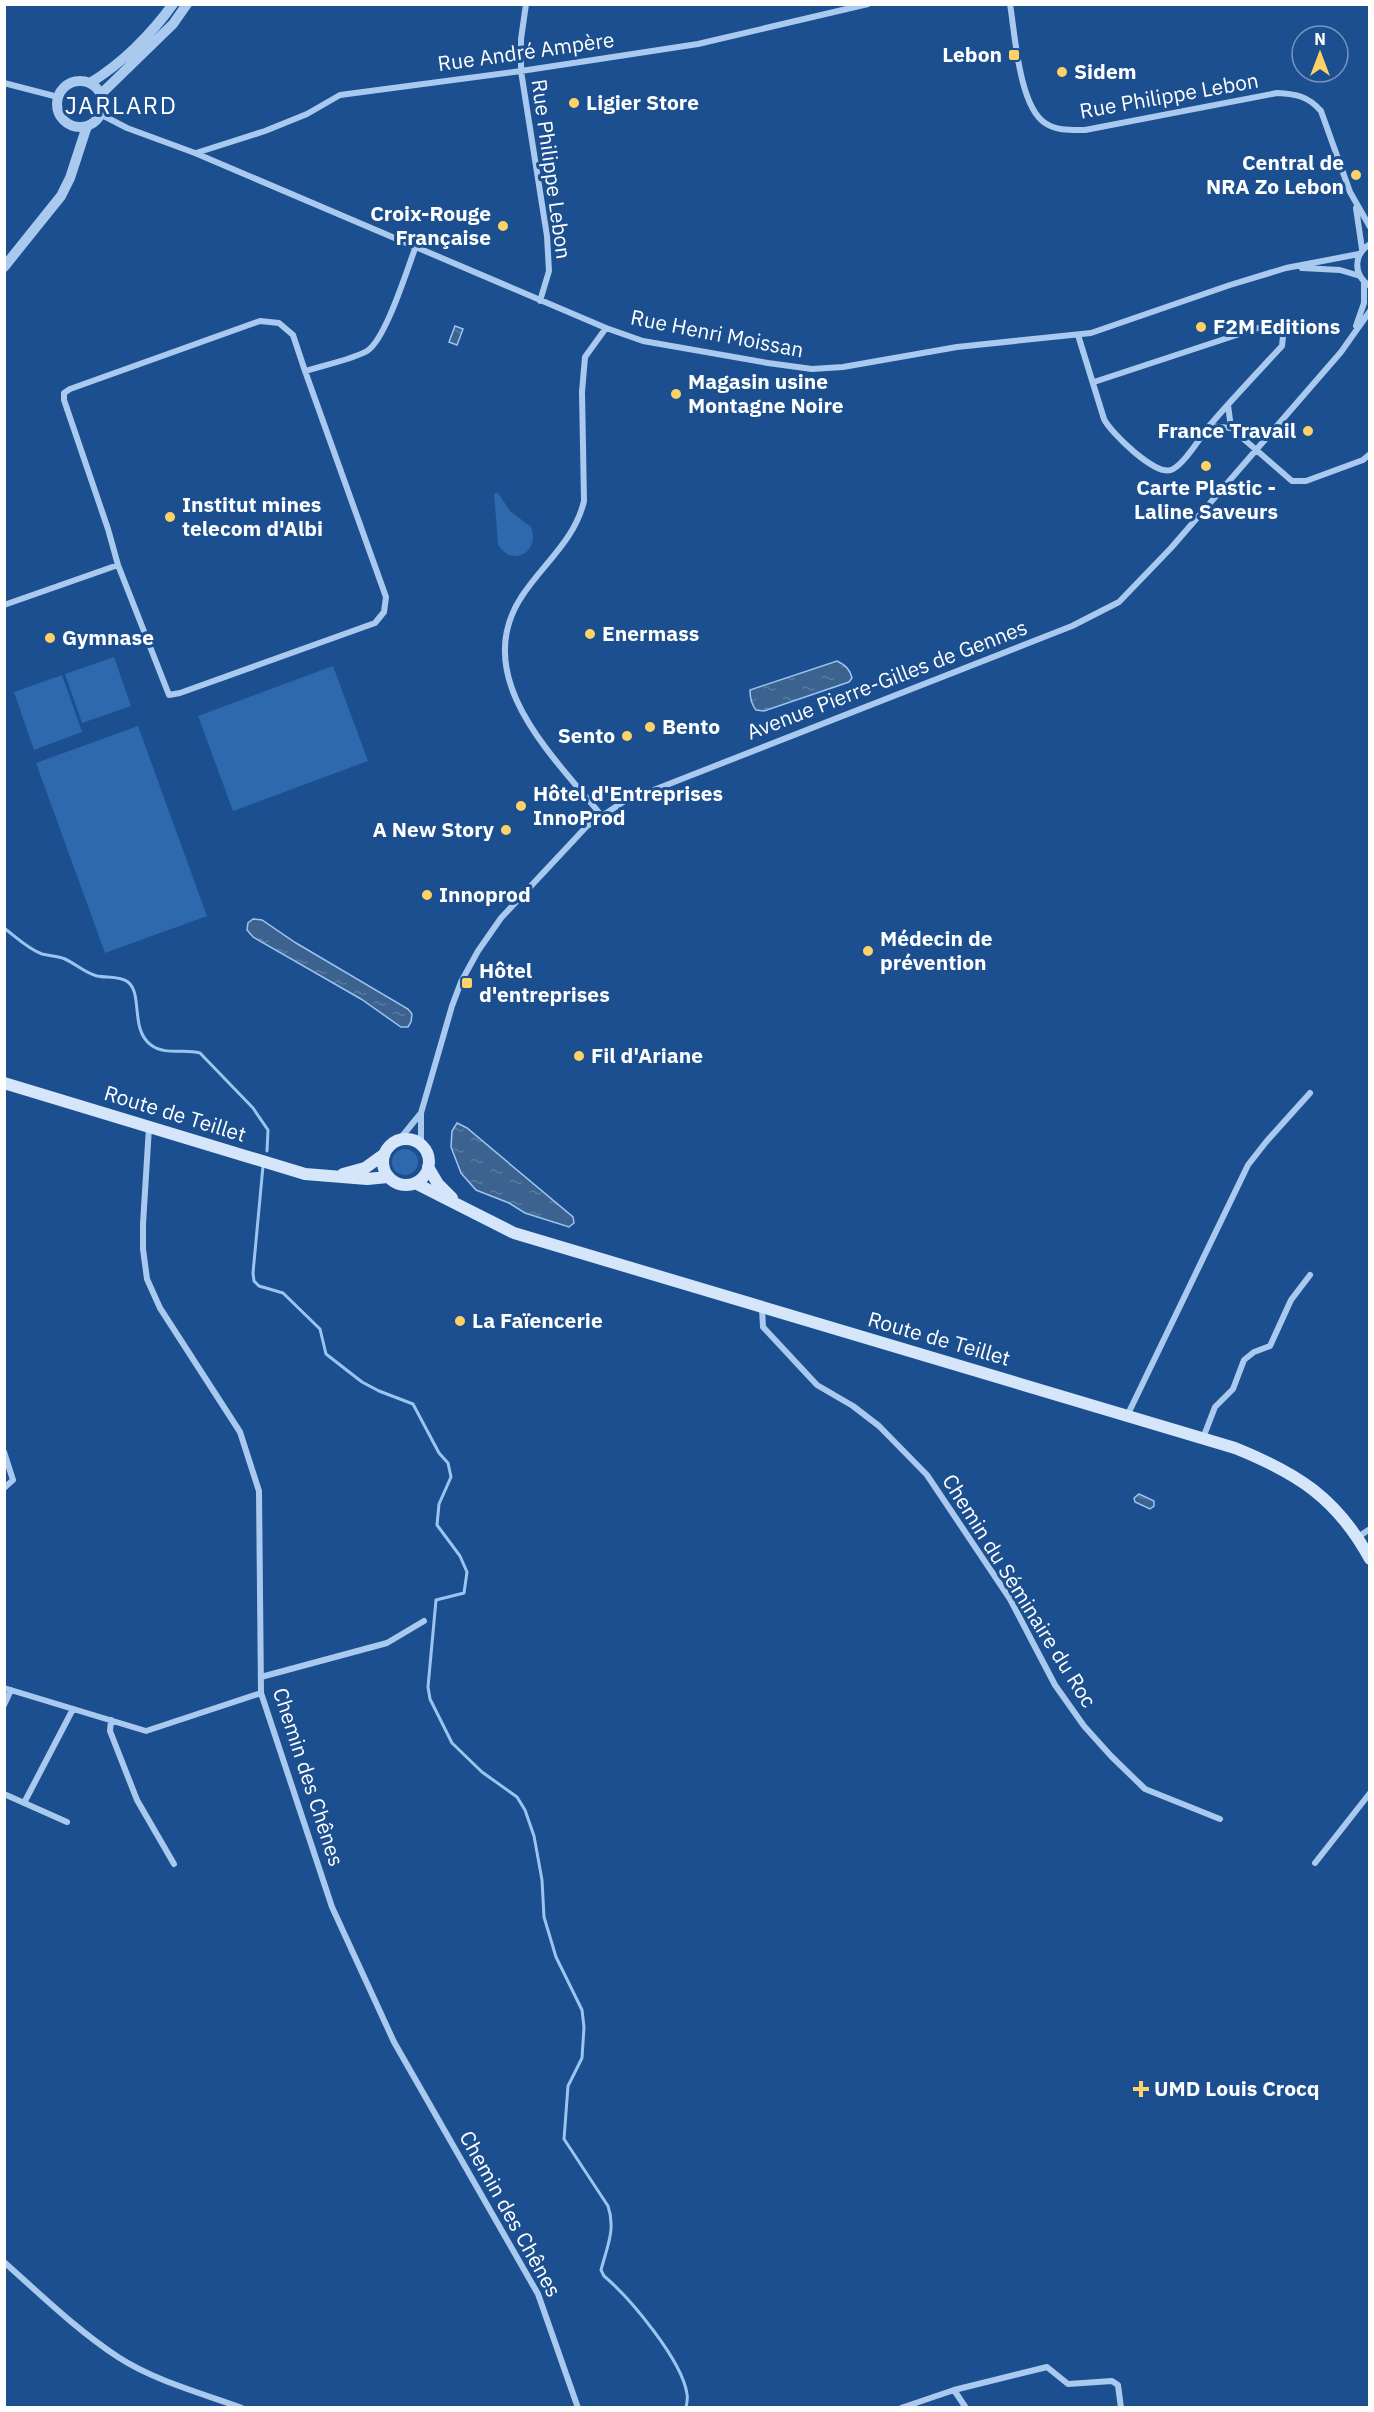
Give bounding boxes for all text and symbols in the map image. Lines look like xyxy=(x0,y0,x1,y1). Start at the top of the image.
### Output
north arrow xyxy=(1290,24,1350,84)
street label: Rue André Ampère xyxy=(436,25,616,77)
text: N xyxy=(1314,29,1326,49)
place label: Lebon xyxy=(942,40,1002,68)
marker: Lebon xyxy=(1007,48,1021,62)
place label: Sidem xyxy=(1074,57,1136,85)
marker: Sidem xyxy=(1055,65,1069,79)
street label: Rue Philippe Lebon xyxy=(1077,65,1261,125)
street label: Rue Philippe Lebon xyxy=(526,77,578,261)
place label: Ligier Store xyxy=(586,88,699,116)
district label: JARLARD xyxy=(65,89,177,121)
marker: Ligier Store xyxy=(567,96,581,110)
place label: Central de NRA Zo Lebon xyxy=(1206,148,1344,200)
marker: Central de NRA Zo Lebon xyxy=(1349,168,1363,182)
place label: Croix-Rouge Française xyxy=(370,199,491,251)
marker: Croix-Rouge Française xyxy=(496,219,510,233)
street label: Rue Henri Moissan xyxy=(628,303,806,364)
place label: F2M Editions xyxy=(1213,312,1340,340)
marker: F2M Editions xyxy=(1194,320,1208,334)
place label: Magasin usine Montagne Noire xyxy=(688,367,844,419)
marker: Magasin usine Montagne Noire xyxy=(669,387,683,401)
place label: France Travail xyxy=(1158,416,1296,444)
marker: France Travail xyxy=(1301,424,1315,438)
marker: Carte Plastic - Laline Saveurs xyxy=(1199,459,1213,473)
place label: Carte Plastic - Laline Saveurs xyxy=(1134,473,1278,525)
place label: Institut mines telecom d'Albi xyxy=(182,490,323,542)
marker: Institut mines telecom d'Albi xyxy=(163,510,177,524)
street label: Avenue Pierre-Gilles de Gennes xyxy=(742,612,1031,746)
place label: Enermass xyxy=(602,619,699,647)
place label: Gymnase xyxy=(62,623,154,651)
marker: Enermass xyxy=(583,627,597,641)
marker: Gymnase xyxy=(43,631,57,645)
place label: Bento xyxy=(662,712,720,740)
marker: Bento xyxy=(643,720,657,734)
place label: Sento xyxy=(558,721,615,749)
marker: Sento xyxy=(620,729,634,743)
place label: Hôtel d'Entreprises InnoProd xyxy=(533,779,723,831)
marker: Hôtel d'Entreprises InnoProd xyxy=(514,799,528,813)
place label: A New Story xyxy=(372,815,495,843)
marker: A New Story xyxy=(499,823,513,837)
place label: Innoprod xyxy=(439,880,531,908)
marker: Innoprod xyxy=(420,888,434,902)
place label: Médecin de prévention xyxy=(880,924,993,976)
marker: Médecin de prévention xyxy=(861,944,875,958)
place label: Hôtel d'entreprises xyxy=(479,956,610,1008)
marker: Hôtel d'entreprises xyxy=(460,976,474,990)
place label: Fil d'Ariane xyxy=(591,1041,703,1069)
marker: Fil d'Ariane xyxy=(572,1049,586,1063)
street label: Route de Teillet xyxy=(101,1078,250,1148)
street label: Route de Teillet xyxy=(865,1304,1014,1372)
place label: La Faïencerie xyxy=(472,1306,603,1334)
marker: La Faïencerie xyxy=(453,1314,467,1328)
street label: Chemin du Séminaire du Roc xyxy=(936,1468,1103,1713)
street label: Chemin des Chênes xyxy=(267,1684,351,1869)
place label: UMD Louis Crocq xyxy=(1154,2074,1320,2102)
marker: UMD Louis Crocq xyxy=(1132,2080,1150,2098)
street label: Chemin des Chênes xyxy=(454,2125,568,2302)

